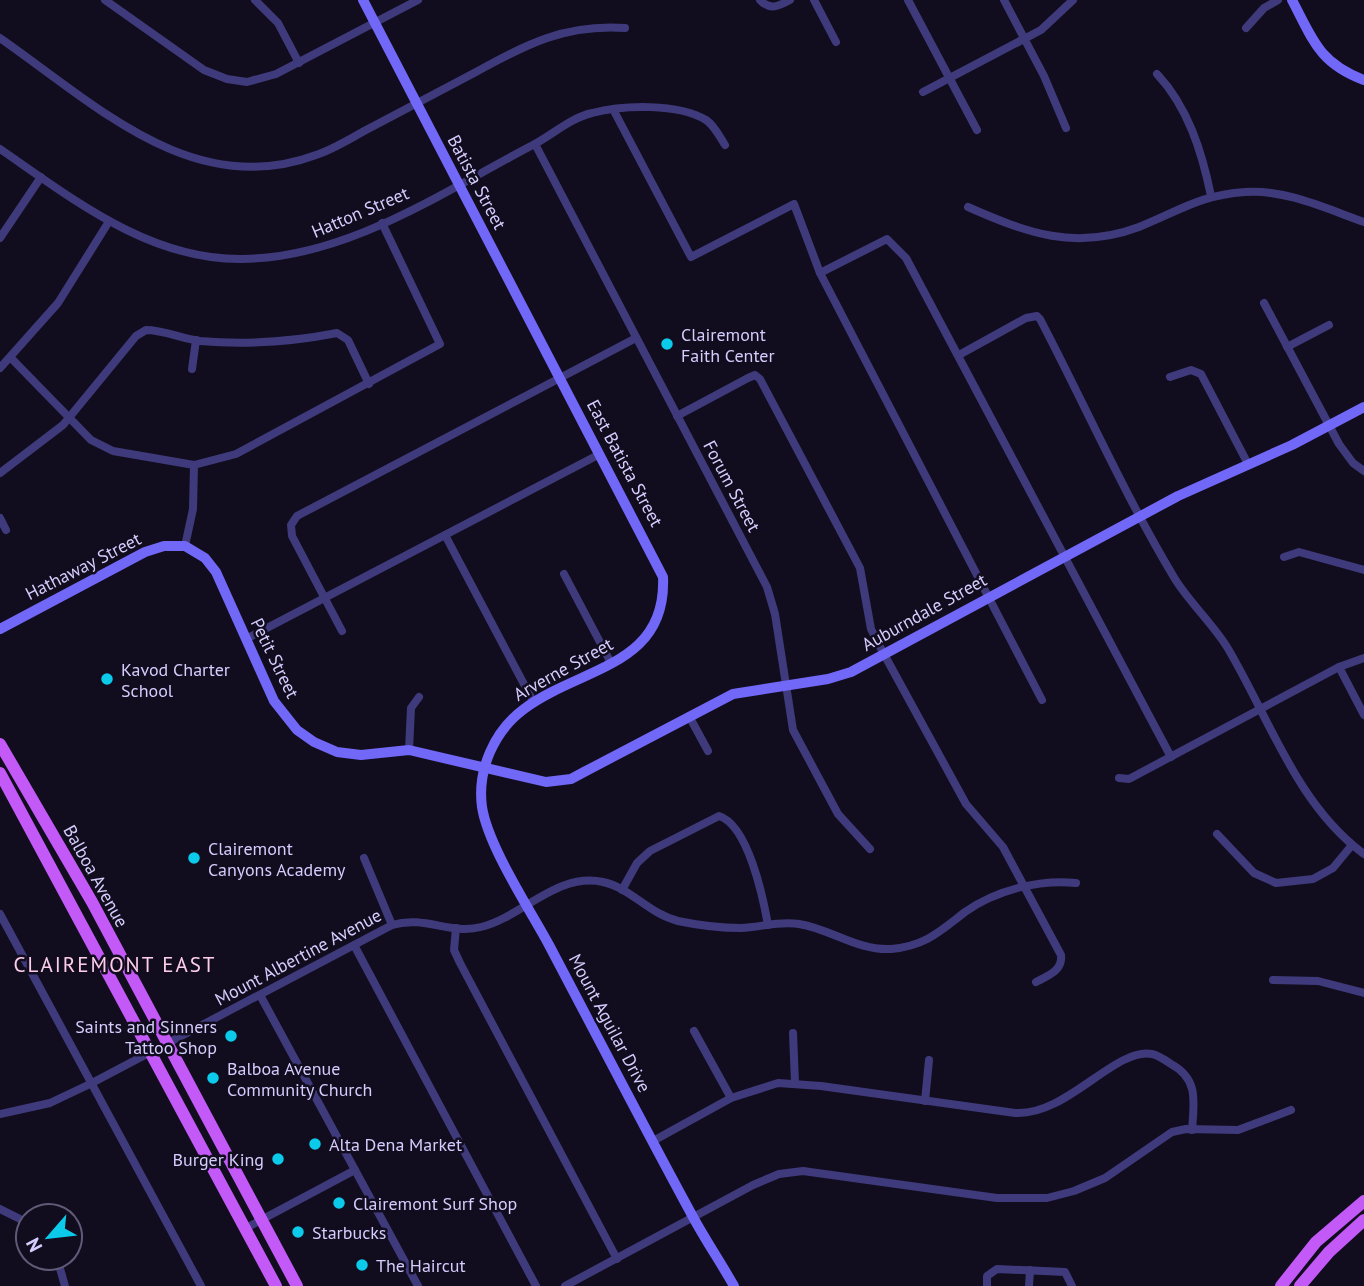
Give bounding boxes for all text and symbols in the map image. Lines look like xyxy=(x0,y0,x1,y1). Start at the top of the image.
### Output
street label: Batista Street xyxy=(442,131,512,233)
street label: Hatton Street xyxy=(308,181,412,243)
place label: Clairemont Faith Center xyxy=(681,323,775,367)
marker: Clairemont Faith Center xyxy=(659,336,675,352)
street label: East Batista Street xyxy=(582,395,668,531)
street label: Forum Street xyxy=(698,436,766,536)
street label: Hathaway Street xyxy=(21,527,145,605)
street label: Auburndale Street xyxy=(857,568,991,656)
street label: Petit Street xyxy=(246,614,304,702)
street label: Arverne Street xyxy=(509,632,617,706)
place label: Kavod Charter School xyxy=(121,658,230,702)
marker: Kavod Charter School xyxy=(99,671,115,687)
street label: Balboa Avenue xyxy=(58,821,134,931)
place label: Clairemont Canyons Academy xyxy=(208,837,346,881)
marker: Clairemont Canyons Academy xyxy=(186,850,202,866)
street label: Mount Albertine Avenue xyxy=(211,903,385,1011)
street label: Mount Aguilar Drive xyxy=(564,950,656,1096)
district label: CLAIREMONT EAST xyxy=(14,951,217,978)
place label: Saints and Sinners Tattoo Shop xyxy=(75,1015,217,1059)
marker: Saints and Sinners Tattoo Shop xyxy=(223,1028,239,1044)
place label: Balboa Avenue Community Church xyxy=(227,1057,372,1101)
marker: Balboa Avenue Community Church xyxy=(205,1070,221,1086)
place label: Alta Dena Market xyxy=(329,1133,462,1156)
marker: Alta Dena Market xyxy=(307,1136,323,1152)
place label: Burger King xyxy=(173,1148,264,1171)
marker: Burger King xyxy=(270,1151,286,1167)
place label: Clairemont Surf Shop xyxy=(353,1192,517,1215)
marker: Clairemont Surf Shop xyxy=(331,1195,347,1211)
north arrow xyxy=(14,1202,84,1272)
place label: Starbucks xyxy=(312,1221,386,1244)
marker: Starbucks xyxy=(290,1224,306,1240)
text: N xyxy=(20,1234,48,1256)
place label: The Haircut xyxy=(376,1254,466,1277)
marker: The Haircut xyxy=(354,1257,370,1273)

